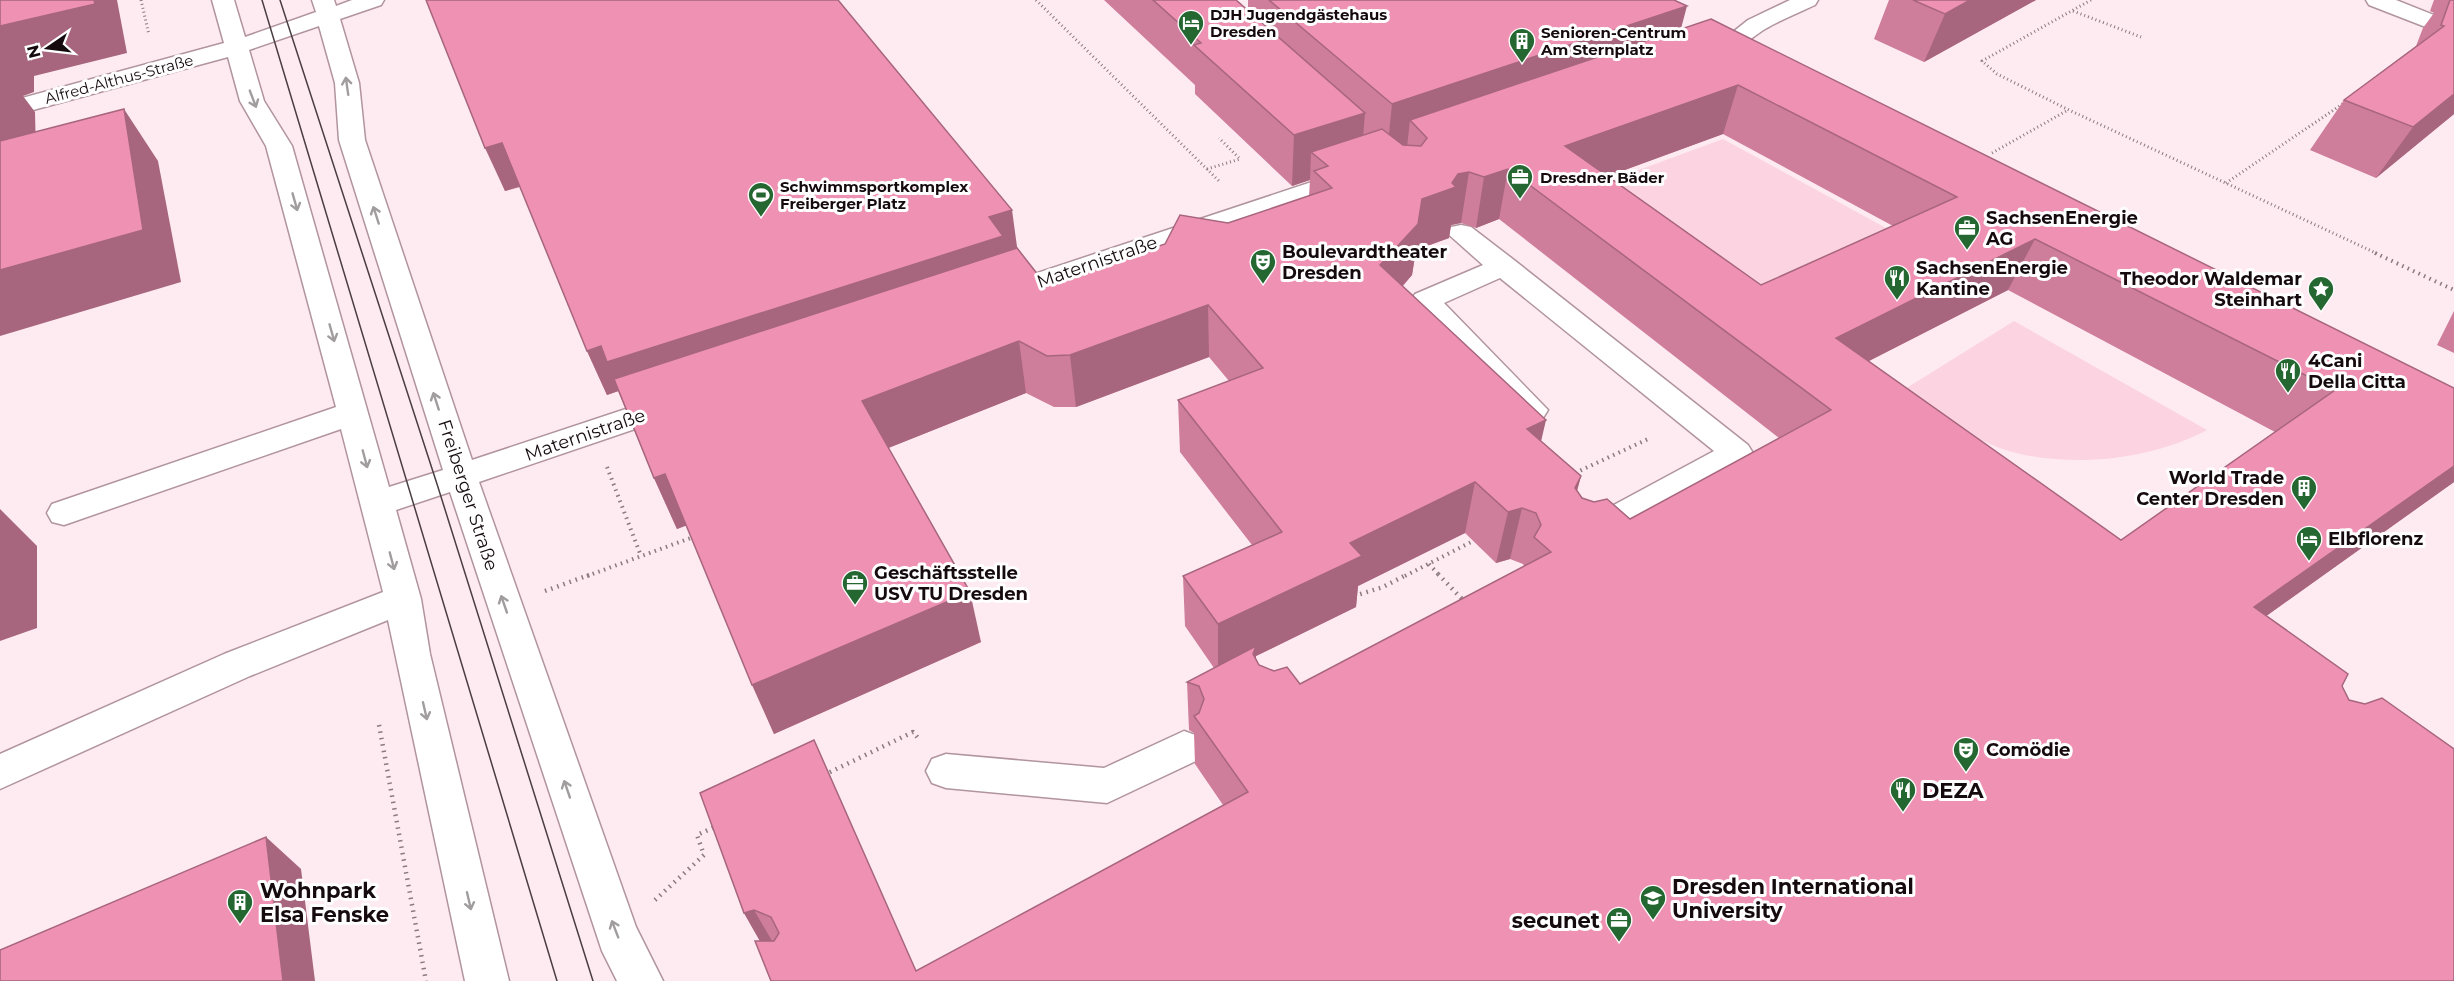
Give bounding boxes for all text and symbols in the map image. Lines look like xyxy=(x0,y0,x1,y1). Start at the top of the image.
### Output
place label: DJH Jugendgästehaus Dresden xyxy=(1210,5,1387,41)
hotel icon: DJH Jugendgästehaus Dresden xyxy=(1176,8,1206,46)
north arrow xyxy=(18,18,78,78)
place label: Senioren-Centrum Am Sternplatz xyxy=(1540,23,1686,59)
building icon: Senioren-Centrum Am Sternplatz xyxy=(1507,26,1537,64)
text: N xyxy=(23,43,45,60)
street label: Alfred-Althus-Straße xyxy=(43,50,195,108)
one-way arrow xyxy=(341,77,352,97)
one-way arrow xyxy=(248,89,259,108)
office icon: Dresdner Bäder xyxy=(1505,162,1535,200)
place label: Dresdner Bäder xyxy=(1540,168,1665,187)
place label: Schwimmsportkomplex Freiberger Platz xyxy=(780,177,968,213)
sports icon: Schwimmsportkomplex Freiberger Platz xyxy=(746,180,776,218)
one-way arrow xyxy=(290,193,301,212)
one-way arrow xyxy=(370,206,381,225)
place label: SachsenEnergie AG xyxy=(1985,207,2138,250)
office icon: SachsenEnergie AG xyxy=(1952,213,1982,251)
street label: Maternistraße xyxy=(1034,231,1160,293)
place label: Boulevardtheater Dresden xyxy=(1282,241,1447,284)
theatre icon: Boulevardtheater Dresden xyxy=(1248,247,1278,285)
place label: SachsenEnergie Kantine xyxy=(1916,257,2068,300)
restaurant icon: SachsenEnergie Kantine xyxy=(1882,263,1912,301)
place label: Theodor Waldemar Steinhart xyxy=(2120,268,2302,311)
place icon: Theodor Waldemar Steinhart xyxy=(2306,274,2336,312)
one-way arrow xyxy=(327,323,338,342)
place label: 4Cani Della Citta xyxy=(2308,350,2406,393)
restaurant icon: 4Cani Della Citta xyxy=(2273,356,2303,394)
one-way arrow xyxy=(430,392,441,411)
street label: Maternistraße xyxy=(522,404,648,466)
street label: Freiberger Straße xyxy=(433,417,503,573)
one-way arrow xyxy=(360,449,371,468)
place label: World Trade Center Dresden xyxy=(2136,467,2284,510)
building icon: World Trade Center Dresden xyxy=(2289,473,2319,511)
hotel icon: Elbflorenz xyxy=(2294,524,2324,562)
place label: Elbflorenz xyxy=(2328,528,2423,550)
one-way arrow xyxy=(387,551,399,570)
place label: Geschäftsstelle USV TU Dresden xyxy=(874,562,1028,605)
office icon: Geschäftsstelle USV TU Dresden xyxy=(840,568,870,606)
one-way arrow xyxy=(498,596,509,614)
one-way arrow xyxy=(420,701,432,720)
theatre icon: Comödie xyxy=(1951,735,1981,773)
place label: Comödie xyxy=(1986,739,2070,761)
restaurant icon: DEZA xyxy=(1888,775,1918,813)
place label: DEZA xyxy=(1922,778,1985,803)
one-way arrow xyxy=(560,780,571,799)
place label: Dresden International University xyxy=(1672,874,1914,923)
place label: Wohnpark Elsa Fenske xyxy=(260,878,389,927)
school or university icon: Dresden International University xyxy=(1638,883,1668,921)
building icon: Wohnpark Elsa Fenske xyxy=(225,887,255,925)
one-way arrow xyxy=(464,891,475,910)
office icon: secunet xyxy=(1604,905,1634,943)
place label: secunet xyxy=(1512,908,1600,933)
one-way arrow xyxy=(608,920,619,939)

